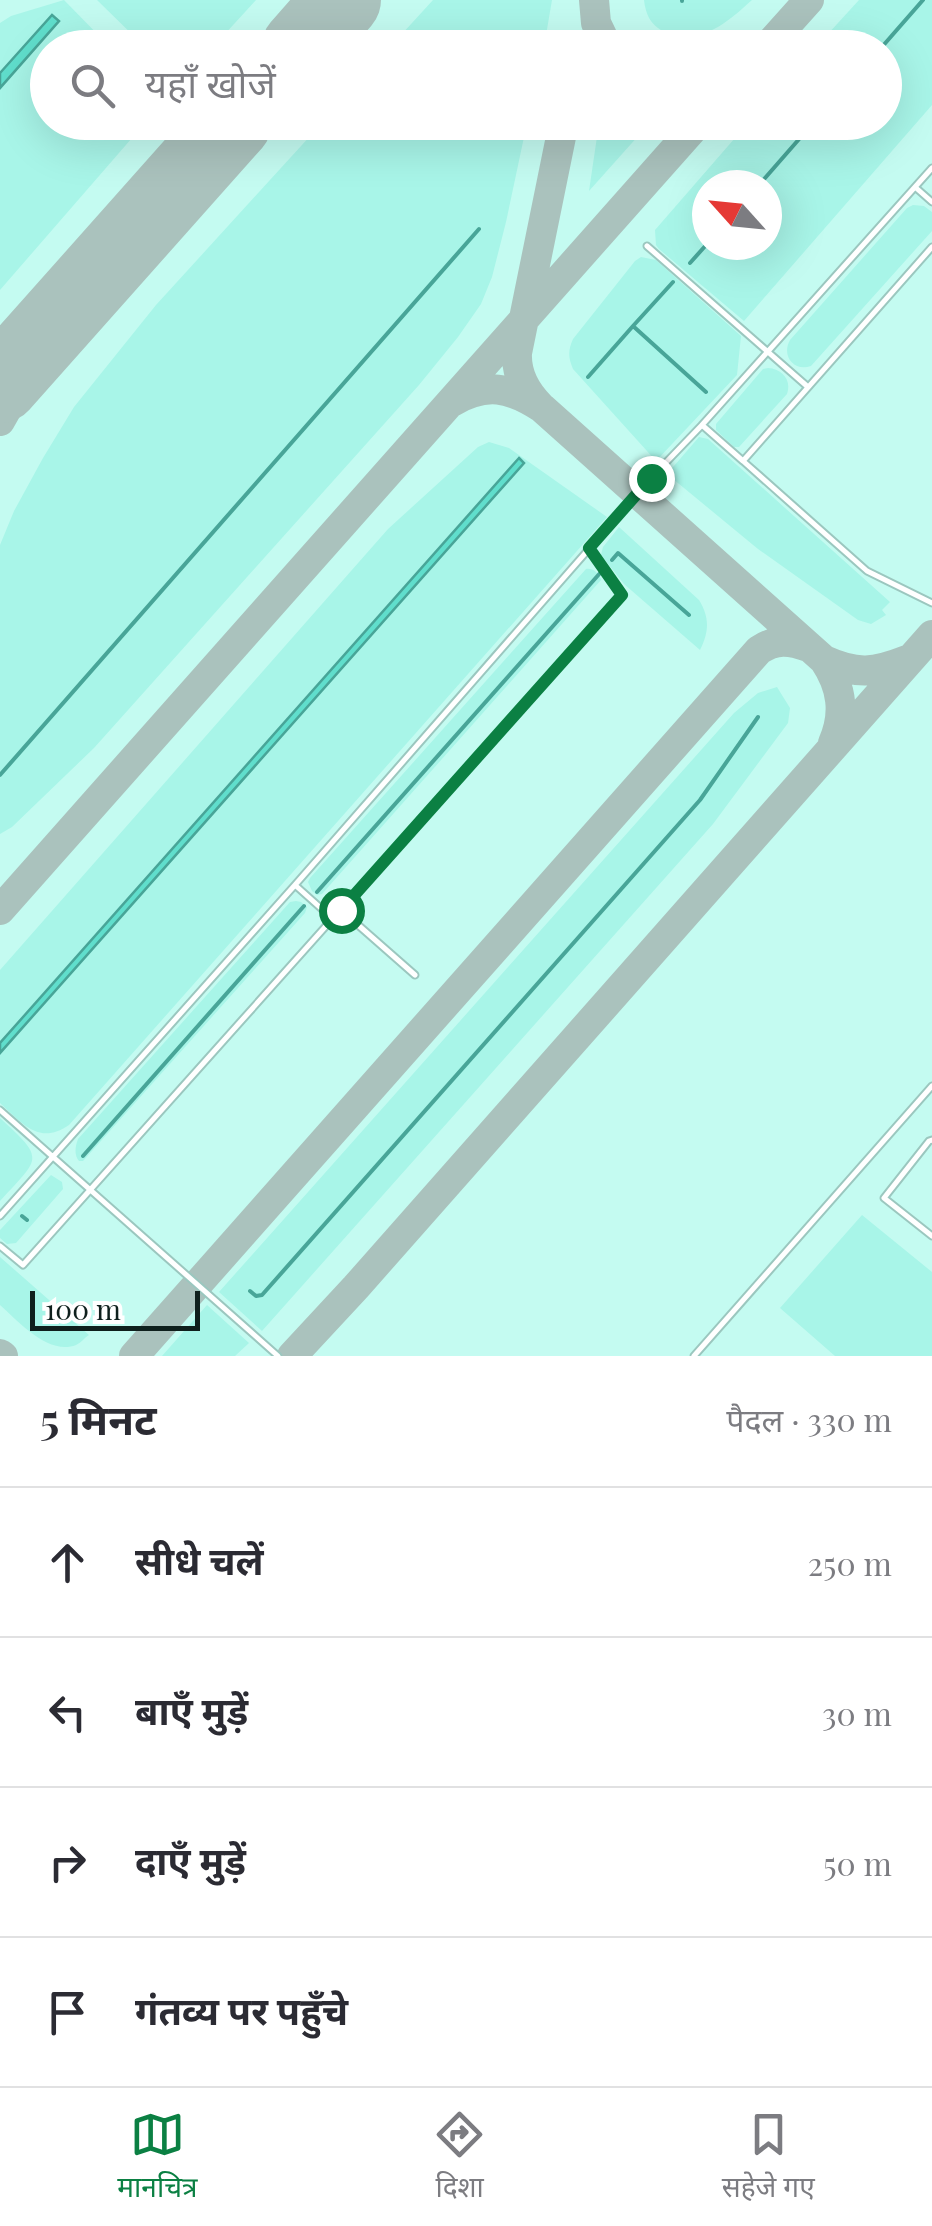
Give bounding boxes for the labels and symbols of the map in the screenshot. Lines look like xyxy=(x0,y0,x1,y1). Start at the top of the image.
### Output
north arrow xyxy=(692,170,782,260)
route end xyxy=(629,456,675,502)
route start xyxy=(319,888,365,934)
scale bar xyxy=(30,1286,200,1330)

